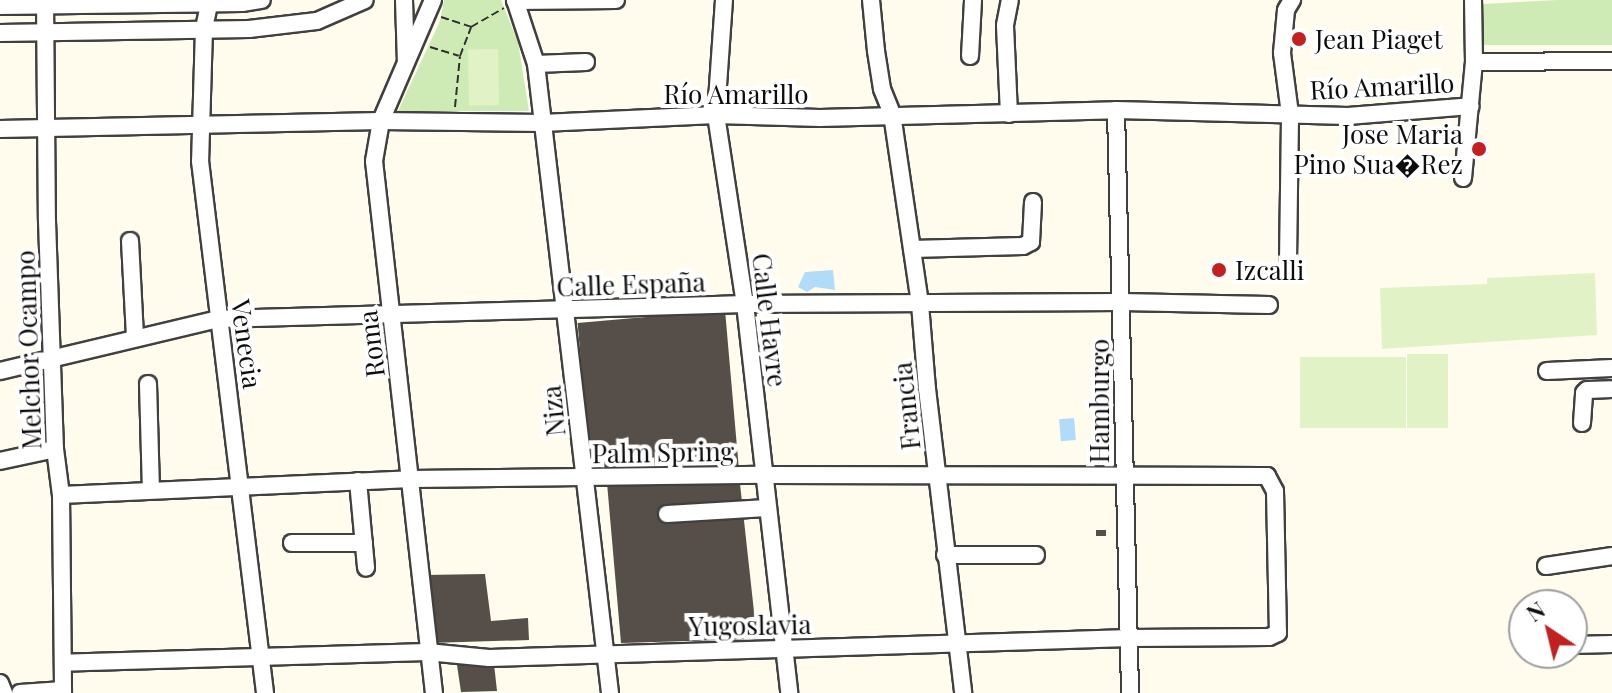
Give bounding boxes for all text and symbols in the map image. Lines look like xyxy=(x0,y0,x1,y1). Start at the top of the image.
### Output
place label: Jean Piaget xyxy=(1315,23,1443,55)
marker: Jean Piaget xyxy=(1290,30,1308,48)
street label: Río Amarillo xyxy=(1308,67,1456,105)
street label: Río Amarillo xyxy=(663,78,809,110)
place label: Jose Maria Pino Sua�Rez xyxy=(1293,118,1463,180)
marker: Jose Maria Pino Sua�Rez xyxy=(1470,140,1488,158)
street label: Melchor Ocampo xyxy=(9,250,47,450)
street label: Calle Havre xyxy=(746,251,794,389)
place label: Izcalli xyxy=(1235,254,1304,286)
marker: Izcalli xyxy=(1210,261,1228,279)
street label: Calle España xyxy=(556,266,706,302)
street label: Venecia xyxy=(225,297,269,391)
street label: Roma xyxy=(351,309,391,379)
street label: Hamburgo xyxy=(1083,339,1115,463)
street label: Francia xyxy=(886,361,926,451)
street label: Niza xyxy=(535,384,571,438)
street label: Palm Spring xyxy=(592,435,734,469)
north arrow xyxy=(1508,589,1588,669)
text: N xyxy=(1520,594,1550,628)
street label: Yugoslavia xyxy=(688,608,812,642)

